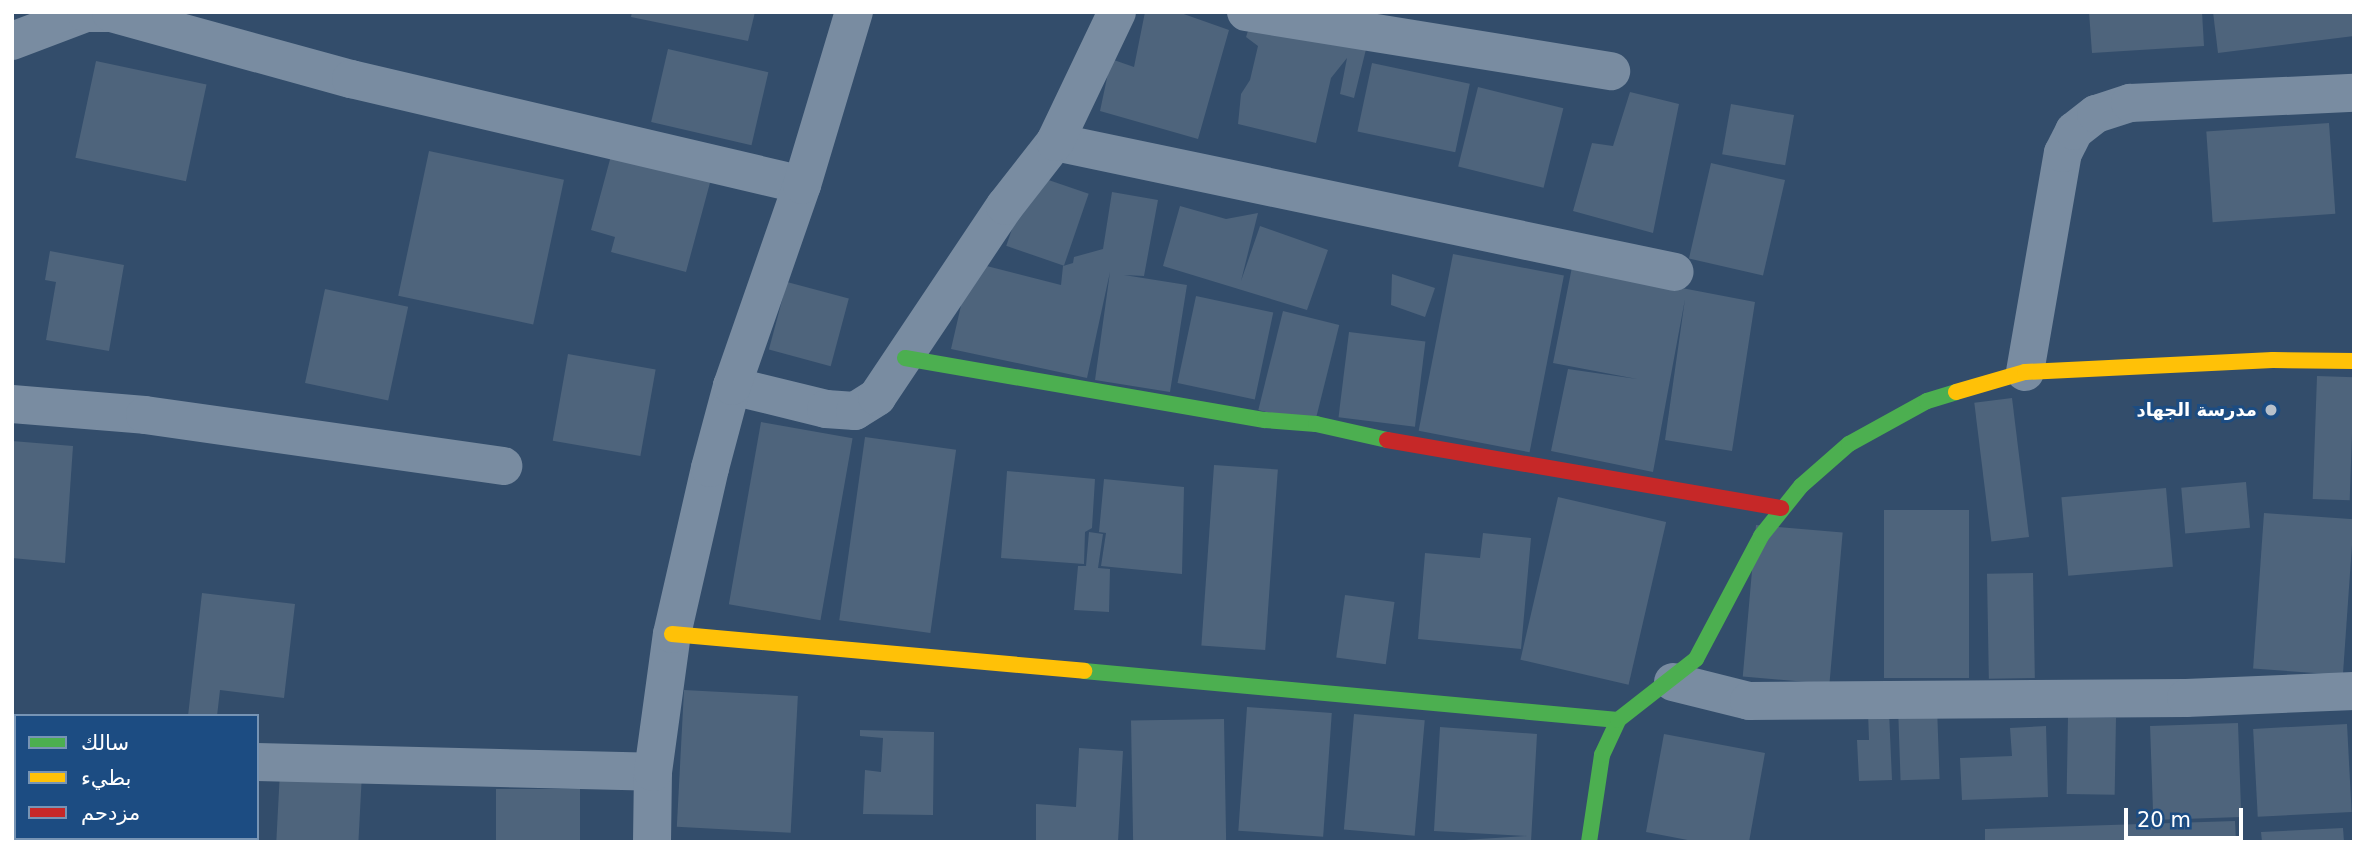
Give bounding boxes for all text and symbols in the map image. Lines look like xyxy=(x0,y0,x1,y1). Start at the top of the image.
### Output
place label: مدرسة الجهاد xyxy=(2136,399,2257,421)
marker: مدرسة الجهاد xyxy=(2263,402,2279,418)
legend xyxy=(14,714,259,840)
text: سالك xyxy=(81,731,129,755)
text: بطيء xyxy=(81,766,131,790)
scale bar xyxy=(2128,794,2247,838)
text: مزدحم xyxy=(81,801,140,825)
text: 20 m xyxy=(2137,808,2191,832)

